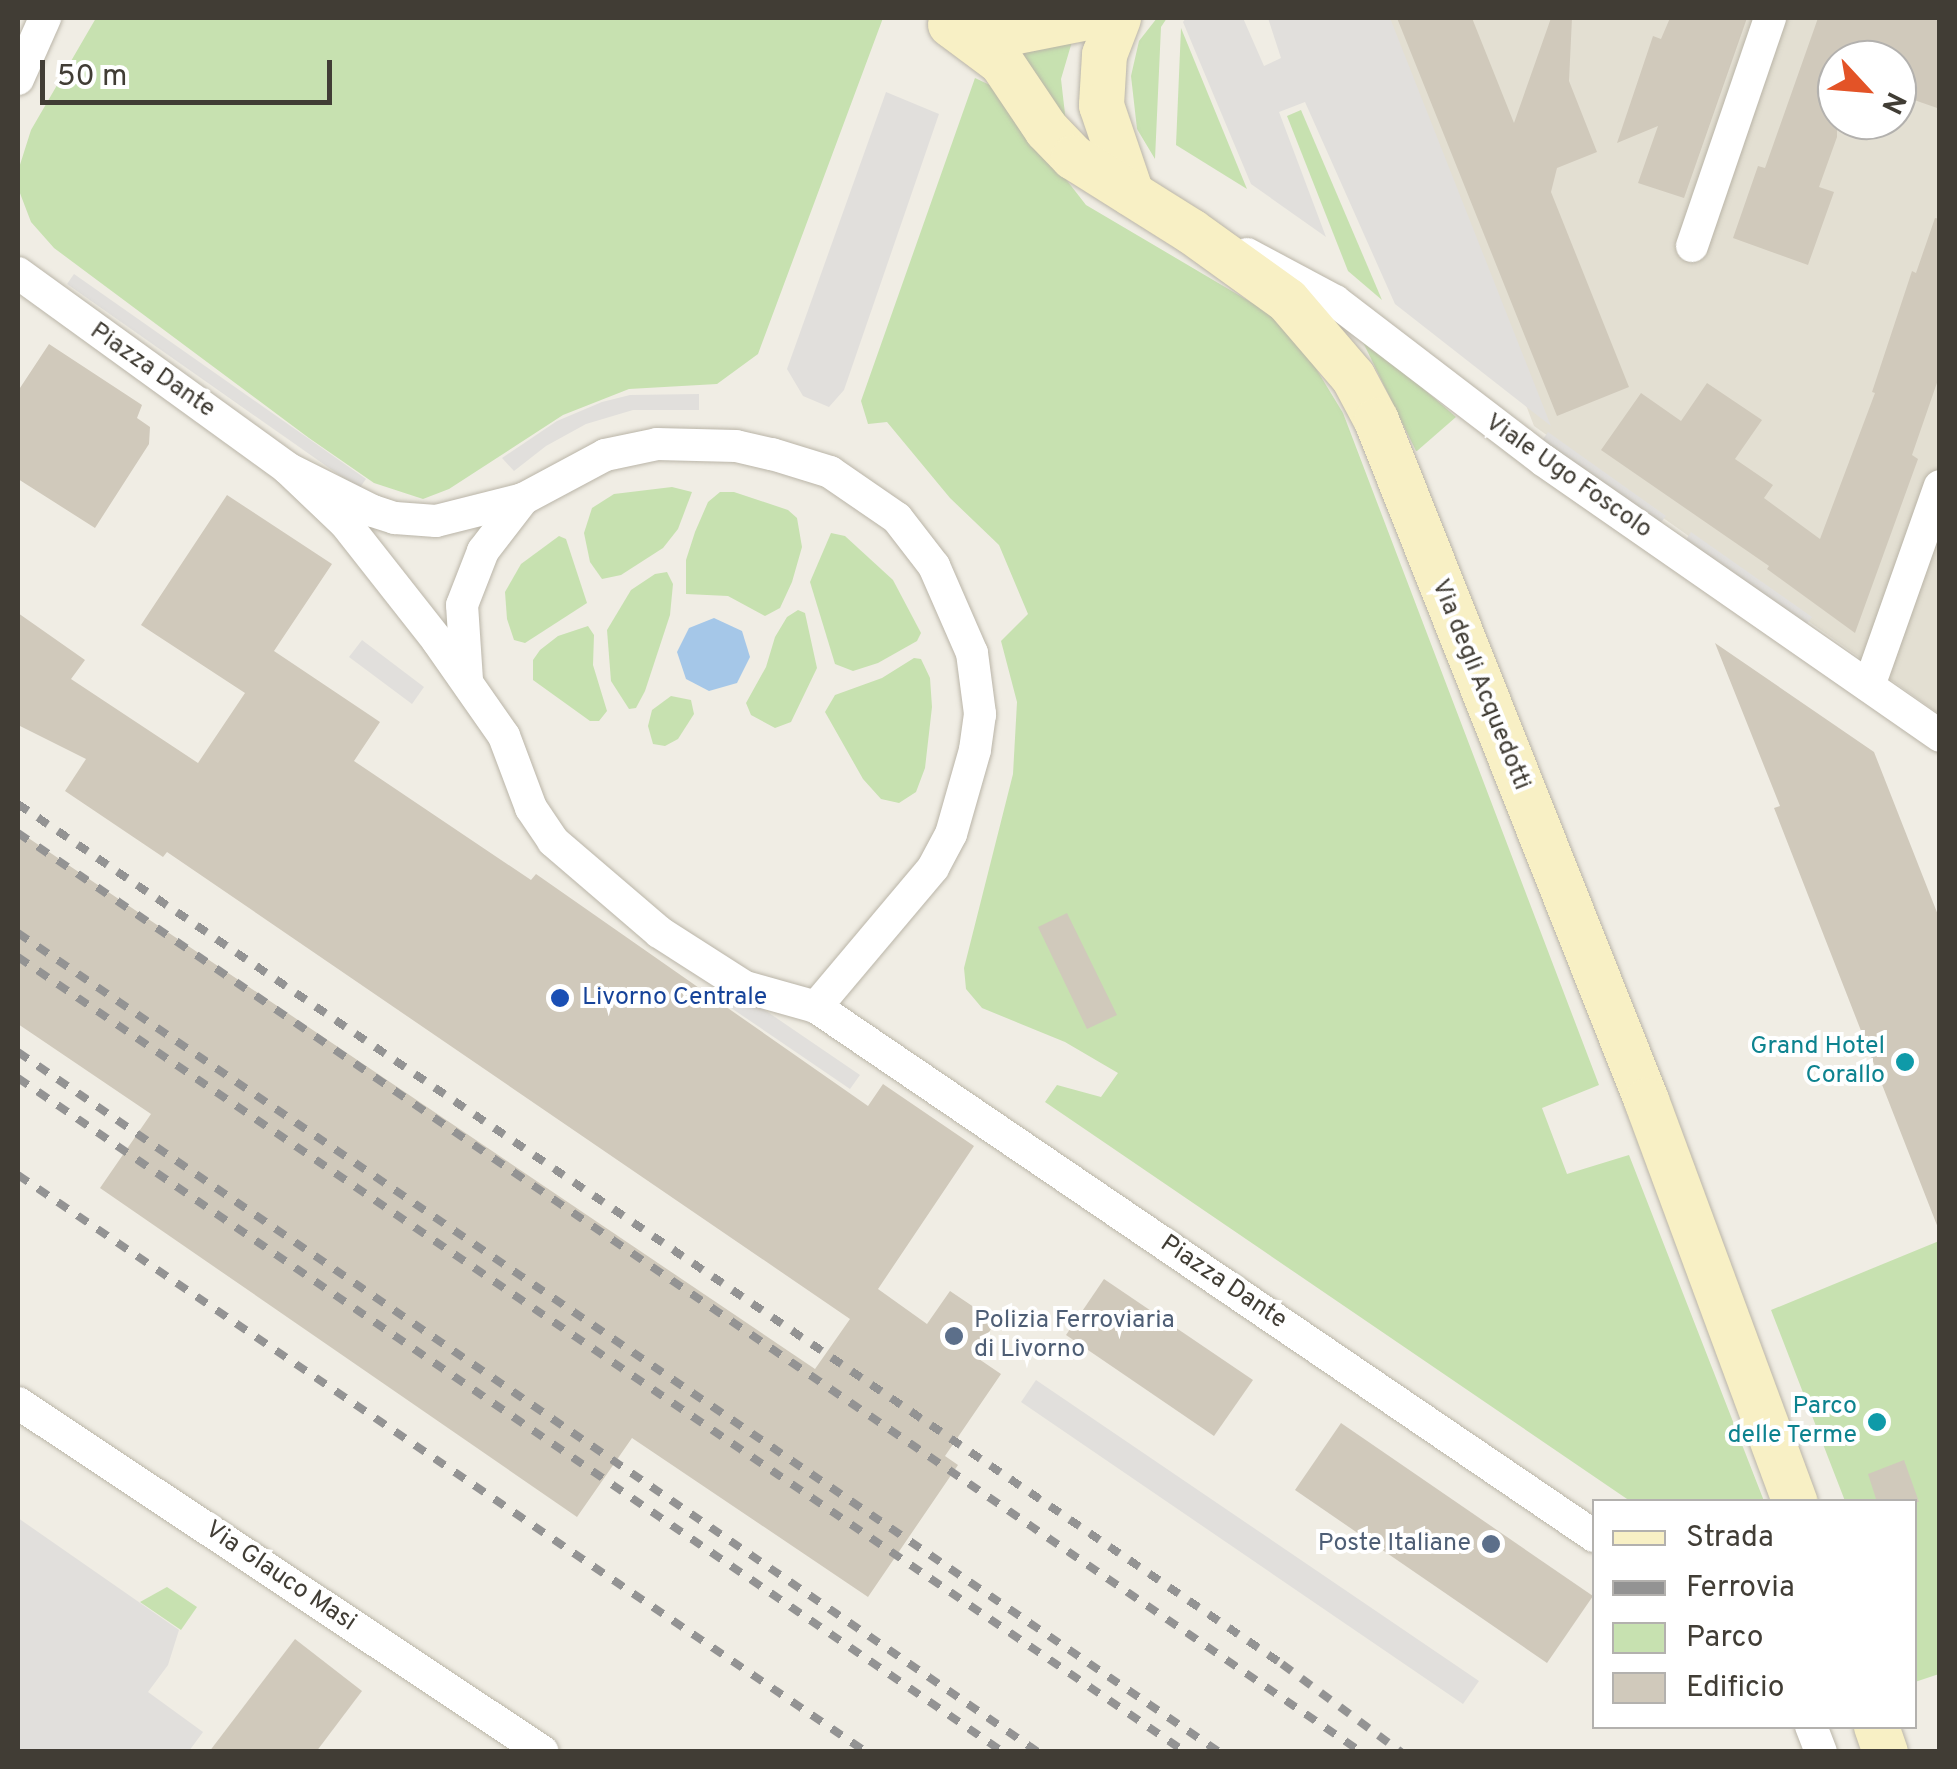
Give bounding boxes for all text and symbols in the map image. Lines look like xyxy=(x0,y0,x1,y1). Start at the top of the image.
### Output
scale bar xyxy=(45,40,338,102)
north arrow xyxy=(1817,40,1917,140)
text: 50 m xyxy=(57,59,127,96)
text: N xyxy=(1872,85,1913,119)
street label: Piazza Dante xyxy=(84,317,220,425)
street label: Viale Ugo Foscolo xyxy=(1479,408,1657,546)
street label: Via degli Acquedotti xyxy=(1424,575,1536,795)
place label: Livorno Centrale xyxy=(582,983,767,1013)
marker: Livorno Centrale xyxy=(547,985,573,1011)
place label: Grand Hotel Corallo xyxy=(1750,1033,1885,1092)
marker: Grand Hotel Corallo xyxy=(1894,1051,1916,1073)
street label: Piazza Dante xyxy=(1154,1230,1292,1336)
place label: Polizia Ferroviaria di Livorno xyxy=(974,1307,1175,1366)
marker: Polizia Ferroviaria di Livorno xyxy=(943,1325,965,1347)
place label: Parco delle Terme xyxy=(1726,1393,1857,1452)
marker: Parco delle Terme xyxy=(1866,1411,1888,1433)
legend xyxy=(1592,1499,1917,1729)
street label: Via Glauco Masi xyxy=(199,1515,361,1639)
text: Strada xyxy=(1686,1520,1774,1557)
place label: Poste Italiane xyxy=(1318,1529,1471,1559)
marker: Poste Italiane xyxy=(1480,1533,1502,1555)
text: Ferrovia xyxy=(1686,1570,1795,1607)
text: Parco xyxy=(1686,1620,1763,1657)
text: Edificio xyxy=(1686,1670,1784,1707)

